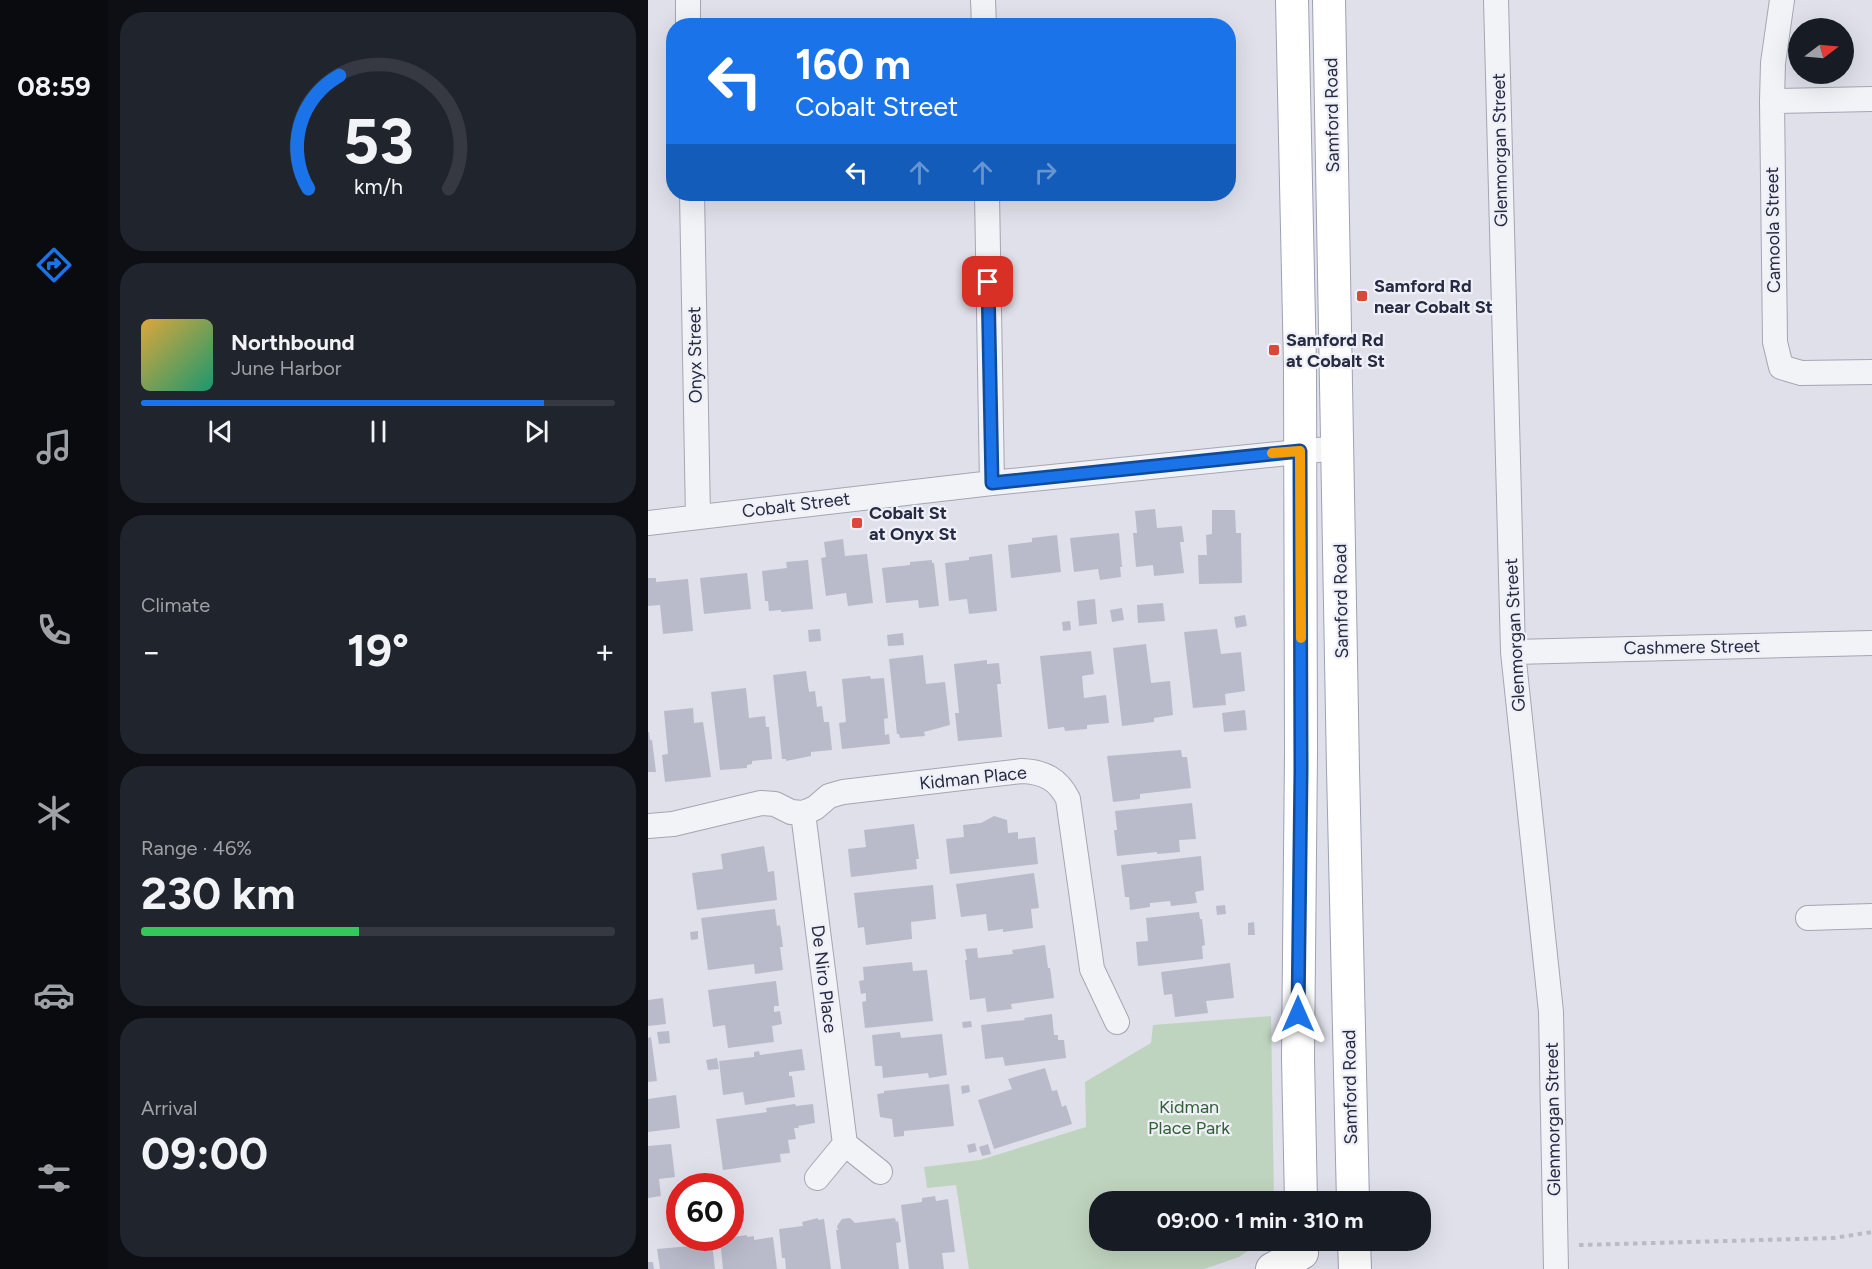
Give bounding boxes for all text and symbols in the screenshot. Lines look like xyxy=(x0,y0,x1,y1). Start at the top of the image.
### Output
north arrow xyxy=(1788,18,1854,84)
map controls xyxy=(1788,18,1854,84)
text: 160 m xyxy=(795,39,911,90)
icon: left xyxy=(696,42,774,120)
street label: Samford Road xyxy=(1320,57,1344,173)
text: 08:59 xyxy=(17,70,91,103)
street label: Glenmorgan Street xyxy=(1488,73,1512,227)
text: Cobalt Street xyxy=(795,90,958,123)
text: 53 xyxy=(343,104,413,179)
icon: left xyxy=(840,156,873,189)
icon: ahead xyxy=(903,156,936,189)
icon: ahead xyxy=(966,156,999,189)
icon: right xyxy=(1029,156,1062,189)
street label: Camoola Street xyxy=(1761,166,1785,293)
text: km/h xyxy=(354,174,402,199)
icon: directions xyxy=(33,244,75,286)
pin xyxy=(962,256,1013,307)
icon: arrive xyxy=(971,265,1004,298)
place label: Samford Rd near Cobalt St xyxy=(1374,275,1493,318)
marker: Samford Rd near Cobalt St xyxy=(1355,289,1369,303)
street label: Onyx Street xyxy=(683,306,707,404)
text: Northbound xyxy=(231,329,355,356)
place label: Samford Rd at Cobalt St xyxy=(1286,329,1385,372)
marker: Samford Rd at Cobalt St xyxy=(1267,343,1281,357)
text: June Harbor xyxy=(231,356,342,380)
icon: previous xyxy=(204,415,237,448)
icon: pause xyxy=(362,415,395,448)
icon: next xyxy=(520,415,553,448)
icon: music xyxy=(33,426,75,468)
street label: Cobalt Street xyxy=(741,487,852,523)
place label: Cobalt St at Onyx St xyxy=(869,502,957,545)
marker: Cobalt St at Onyx St xyxy=(850,516,864,530)
street label: Samford Road xyxy=(1329,543,1353,659)
street label: Glenmorgan Street xyxy=(1500,557,1530,712)
text: Climate xyxy=(141,593,210,617)
icon: phone xyxy=(33,609,75,651)
text: 19° xyxy=(347,623,409,677)
text: − xyxy=(141,632,162,671)
text: + xyxy=(594,632,615,671)
street label: Cashmere Street xyxy=(1624,635,1761,659)
street label: Kidman Place xyxy=(918,761,1028,795)
icon: climate xyxy=(33,792,75,834)
text: Range · 46% xyxy=(141,836,252,860)
text: 230 km xyxy=(141,866,295,920)
street label: De Niro Place xyxy=(806,924,842,1035)
icon: car xyxy=(33,974,75,1016)
position arrow xyxy=(1266,982,1330,1046)
street label: Samford Road xyxy=(1338,1029,1362,1145)
street label: Glenmorgan Street xyxy=(1541,1042,1565,1196)
text: Arrival xyxy=(141,1096,197,1120)
park label: Kidman Place Park xyxy=(1148,1096,1230,1139)
text: 09:00 xyxy=(141,1126,268,1180)
icon: filters xyxy=(33,1157,75,1199)
speed limit sign: 60 xyxy=(666,1173,744,1251)
text: 09:00 · 1 min · 310 m xyxy=(1157,1207,1363,1234)

